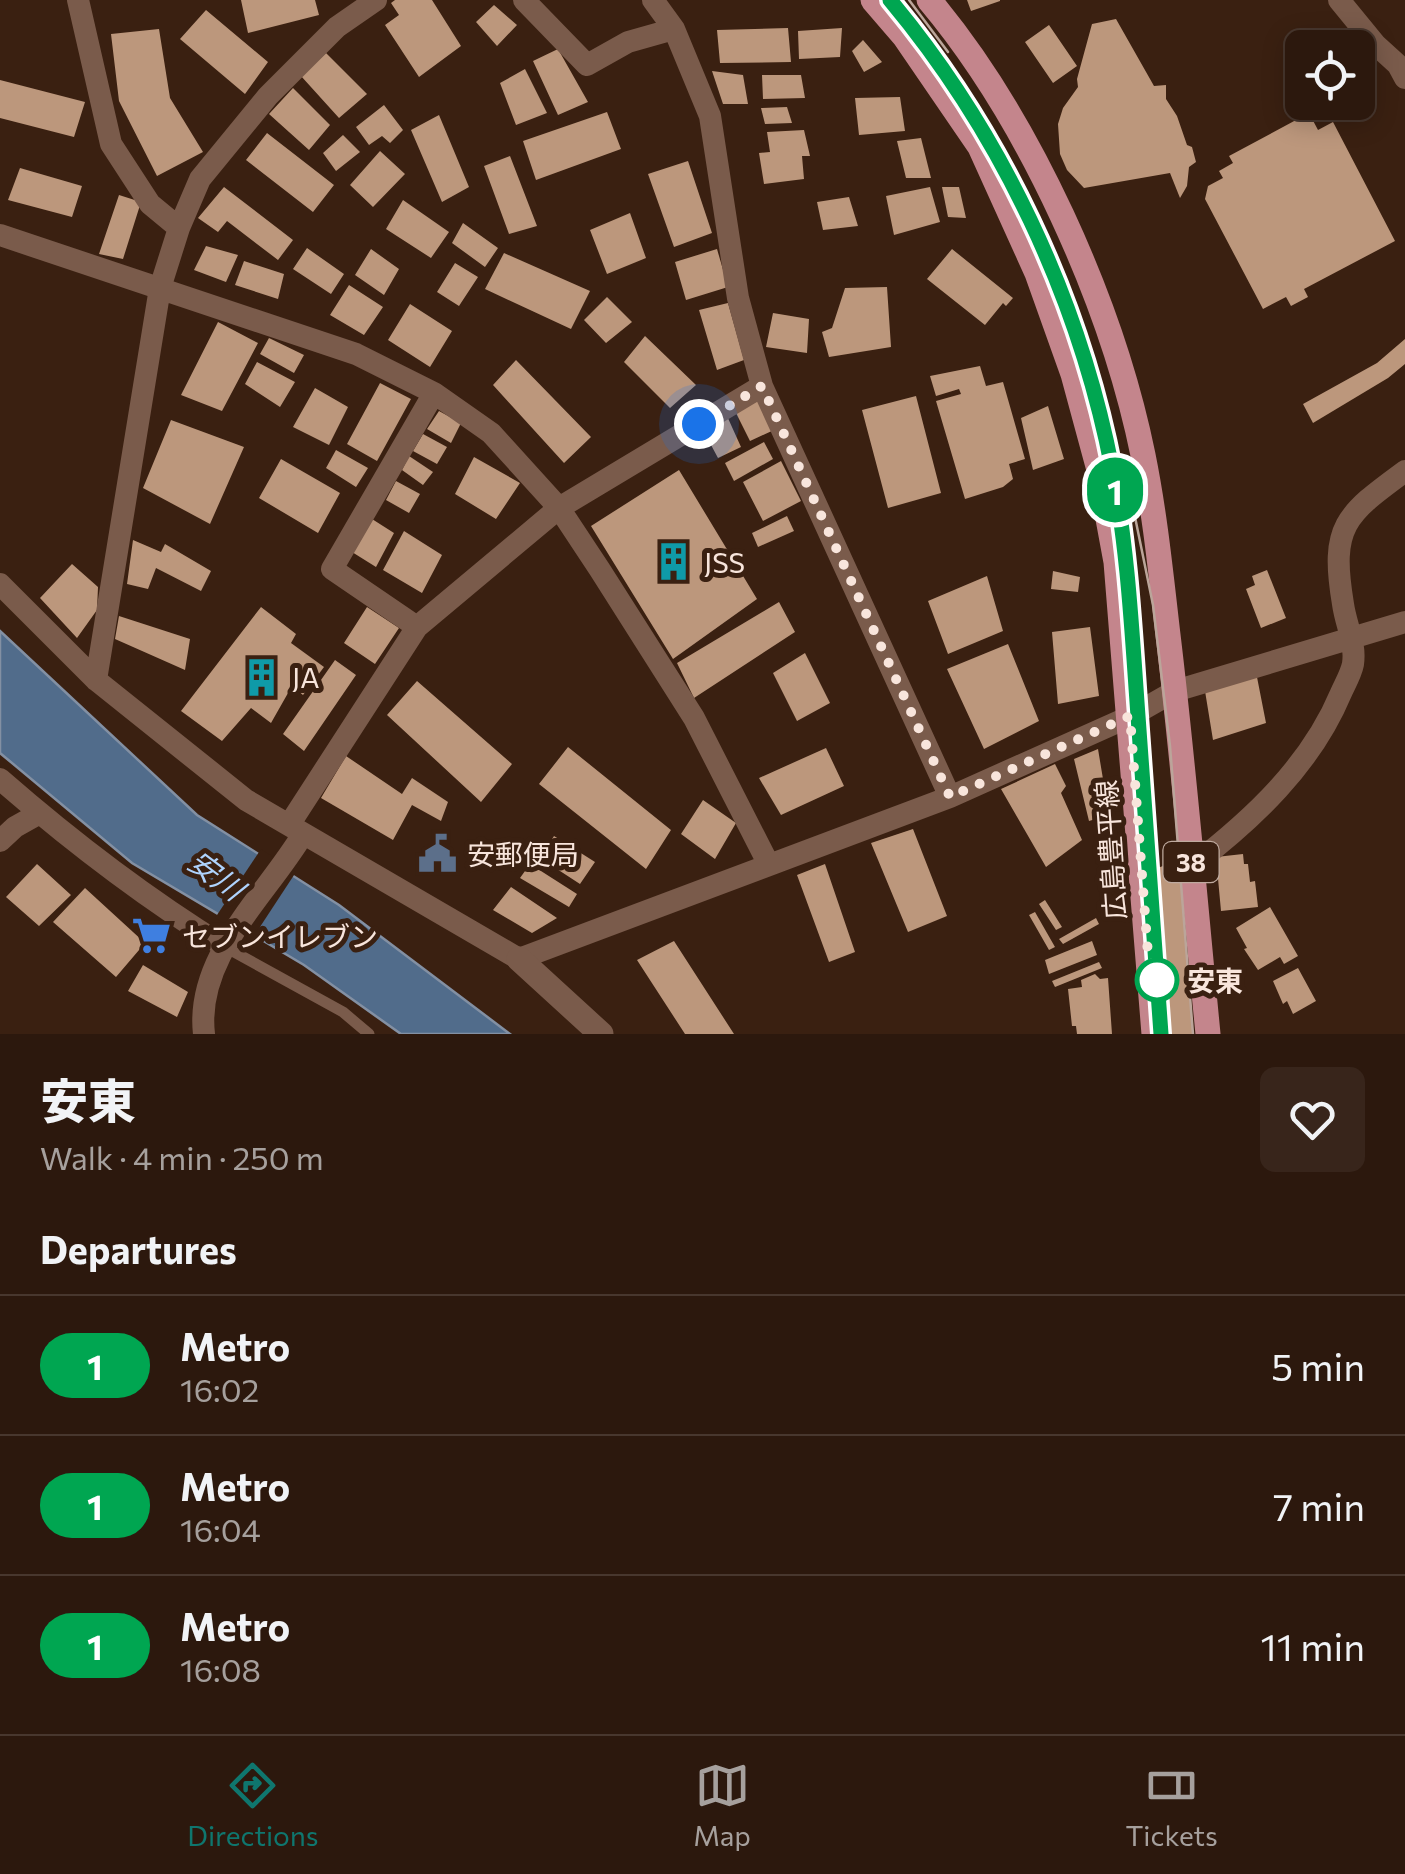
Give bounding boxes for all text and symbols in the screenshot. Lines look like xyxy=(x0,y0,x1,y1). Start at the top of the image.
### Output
map controls xyxy=(1285,30,1375,120)
button: locate xyxy=(1285,30,1375,120)
your location xyxy=(674,399,724,449)
line badge: 1 xyxy=(1082,458,1148,522)
text: 1 xyxy=(1107,469,1123,512)
building icon: JSS xyxy=(653,541,695,583)
place label: JSS xyxy=(704,545,745,579)
building icon: JA xyxy=(241,656,283,698)
place label: JA xyxy=(292,660,319,694)
street label: 広島豊平線 xyxy=(1088,779,1132,921)
public building icon: 安郵便局 xyxy=(416,833,458,875)
place label: 安郵便局 xyxy=(467,837,579,871)
water label: 安川 xyxy=(182,841,254,909)
road number: 38 xyxy=(1164,842,1218,882)
supermarket icon: セブンイレブン xyxy=(131,915,173,957)
place label: セブンイレブン xyxy=(182,919,378,953)
marker: 安東 xyxy=(1136,959,1178,1001)
place label: 安東 xyxy=(1187,963,1243,997)
button: heart xyxy=(1260,1067,1365,1172)
text: 安東 xyxy=(40,1070,136,1129)
text: Walk · 4 min · 250 m xyxy=(40,1137,324,1177)
text: Departures xyxy=(40,1225,237,1272)
text: Metro xyxy=(180,1322,290,1369)
text: 5 min xyxy=(1271,1342,1365,1389)
text: 1 xyxy=(87,1344,103,1387)
text: 16:02 xyxy=(180,1369,259,1409)
text: Metro xyxy=(180,1462,290,1509)
text: 7 min xyxy=(1273,1482,1365,1529)
text: 1 xyxy=(87,1484,103,1527)
text: 16:04 xyxy=(180,1509,261,1549)
text: Metro xyxy=(180,1602,290,1649)
text: 11 min xyxy=(1261,1622,1365,1669)
text: 1 xyxy=(87,1624,103,1667)
text: 16:08 xyxy=(180,1649,261,1689)
tab: Directions xyxy=(187,1758,319,1852)
tab: Map xyxy=(693,1758,751,1852)
tab: Tickets xyxy=(1125,1758,1218,1852)

